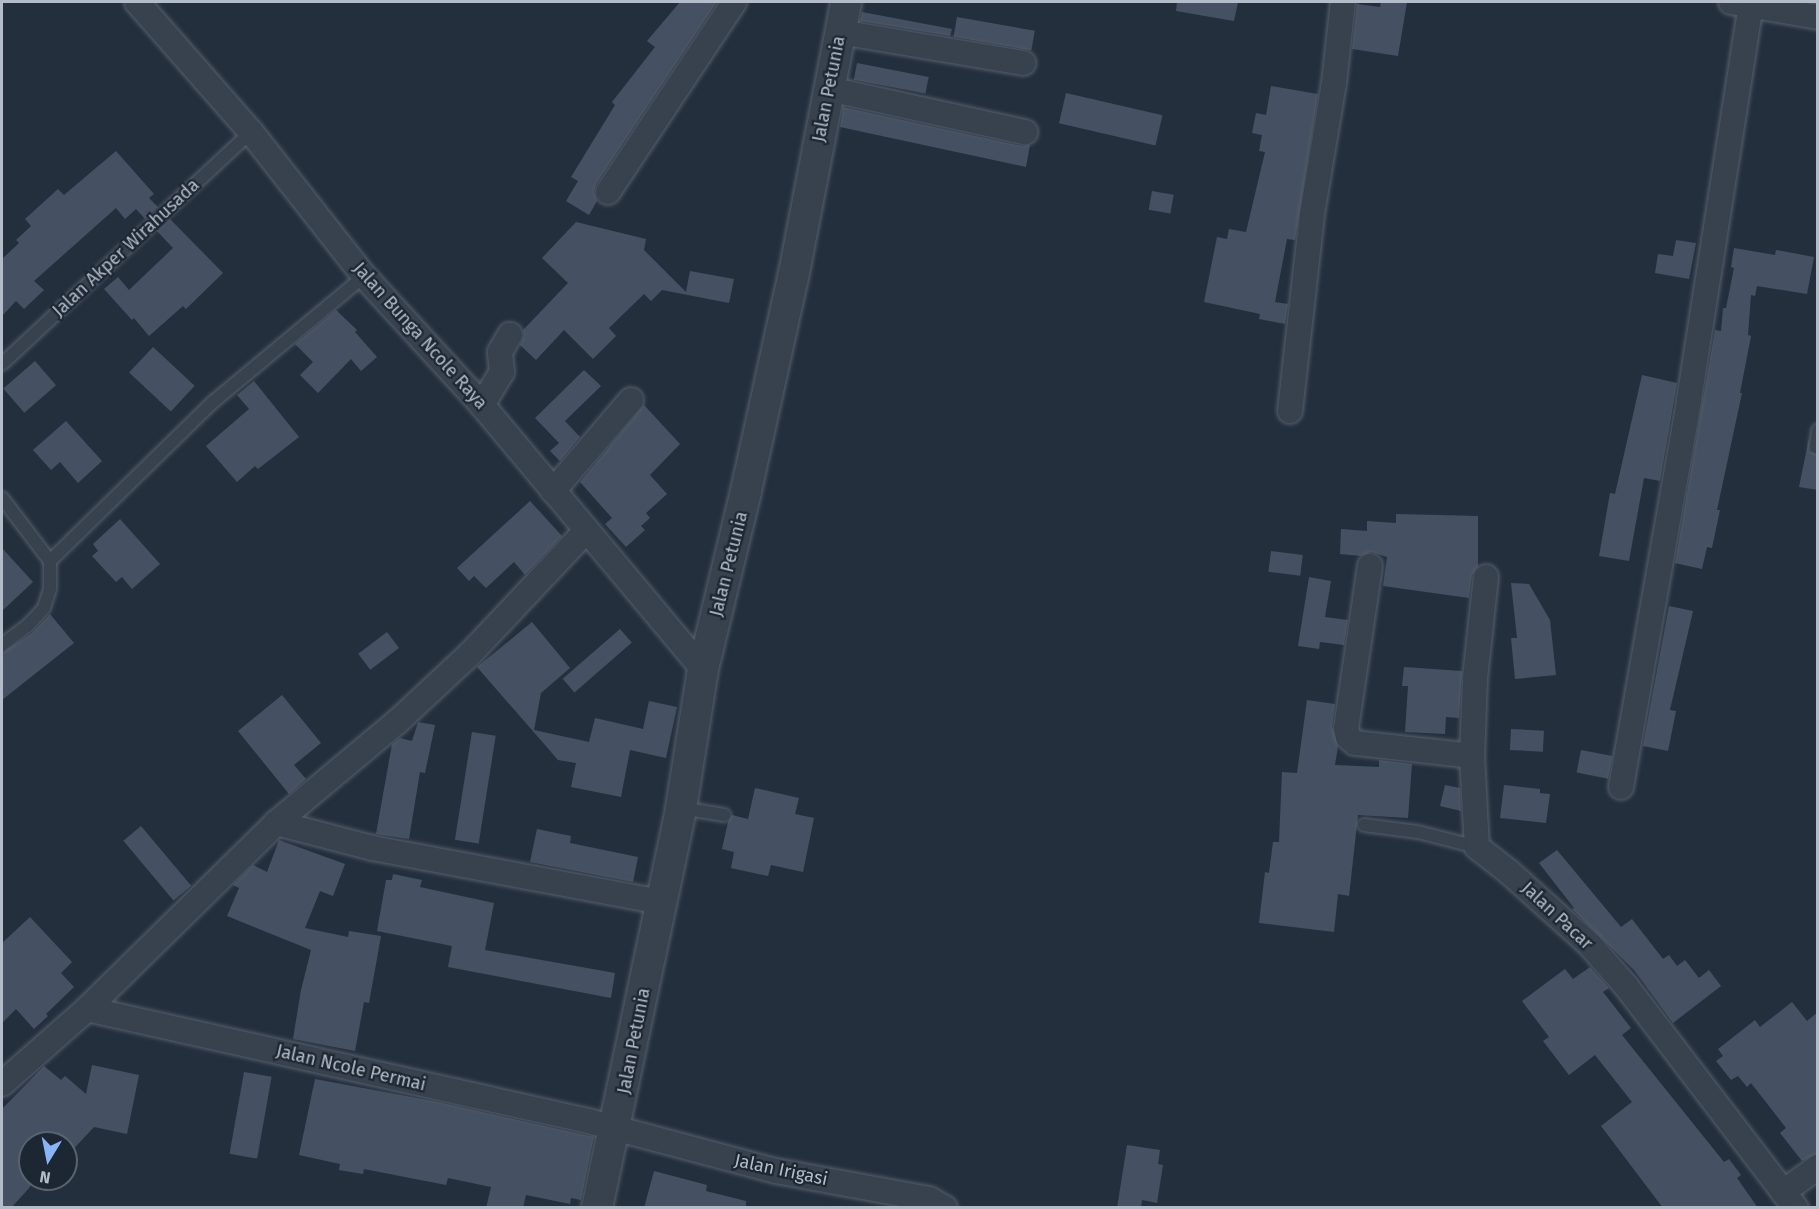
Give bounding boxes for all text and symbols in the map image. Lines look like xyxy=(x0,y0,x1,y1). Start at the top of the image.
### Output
street label: Jalan Petunia xyxy=(808,34,850,144)
street label: Jalan Akper Wirahusada xyxy=(48,174,204,322)
street label: Jalan Bunga Ncole Raya xyxy=(348,258,492,414)
street label: Jalan Petunia xyxy=(706,509,752,619)
street label: Jalan Pacar xyxy=(1517,877,1597,955)
street label: Jalan Petunia xyxy=(613,986,655,1096)
street label: Jalan Ncole Permai xyxy=(274,1040,428,1096)
north arrow xyxy=(18,1131,78,1191)
street label: Jalan Irigasi xyxy=(732,1150,830,1190)
text: N xyxy=(38,1167,52,1188)

